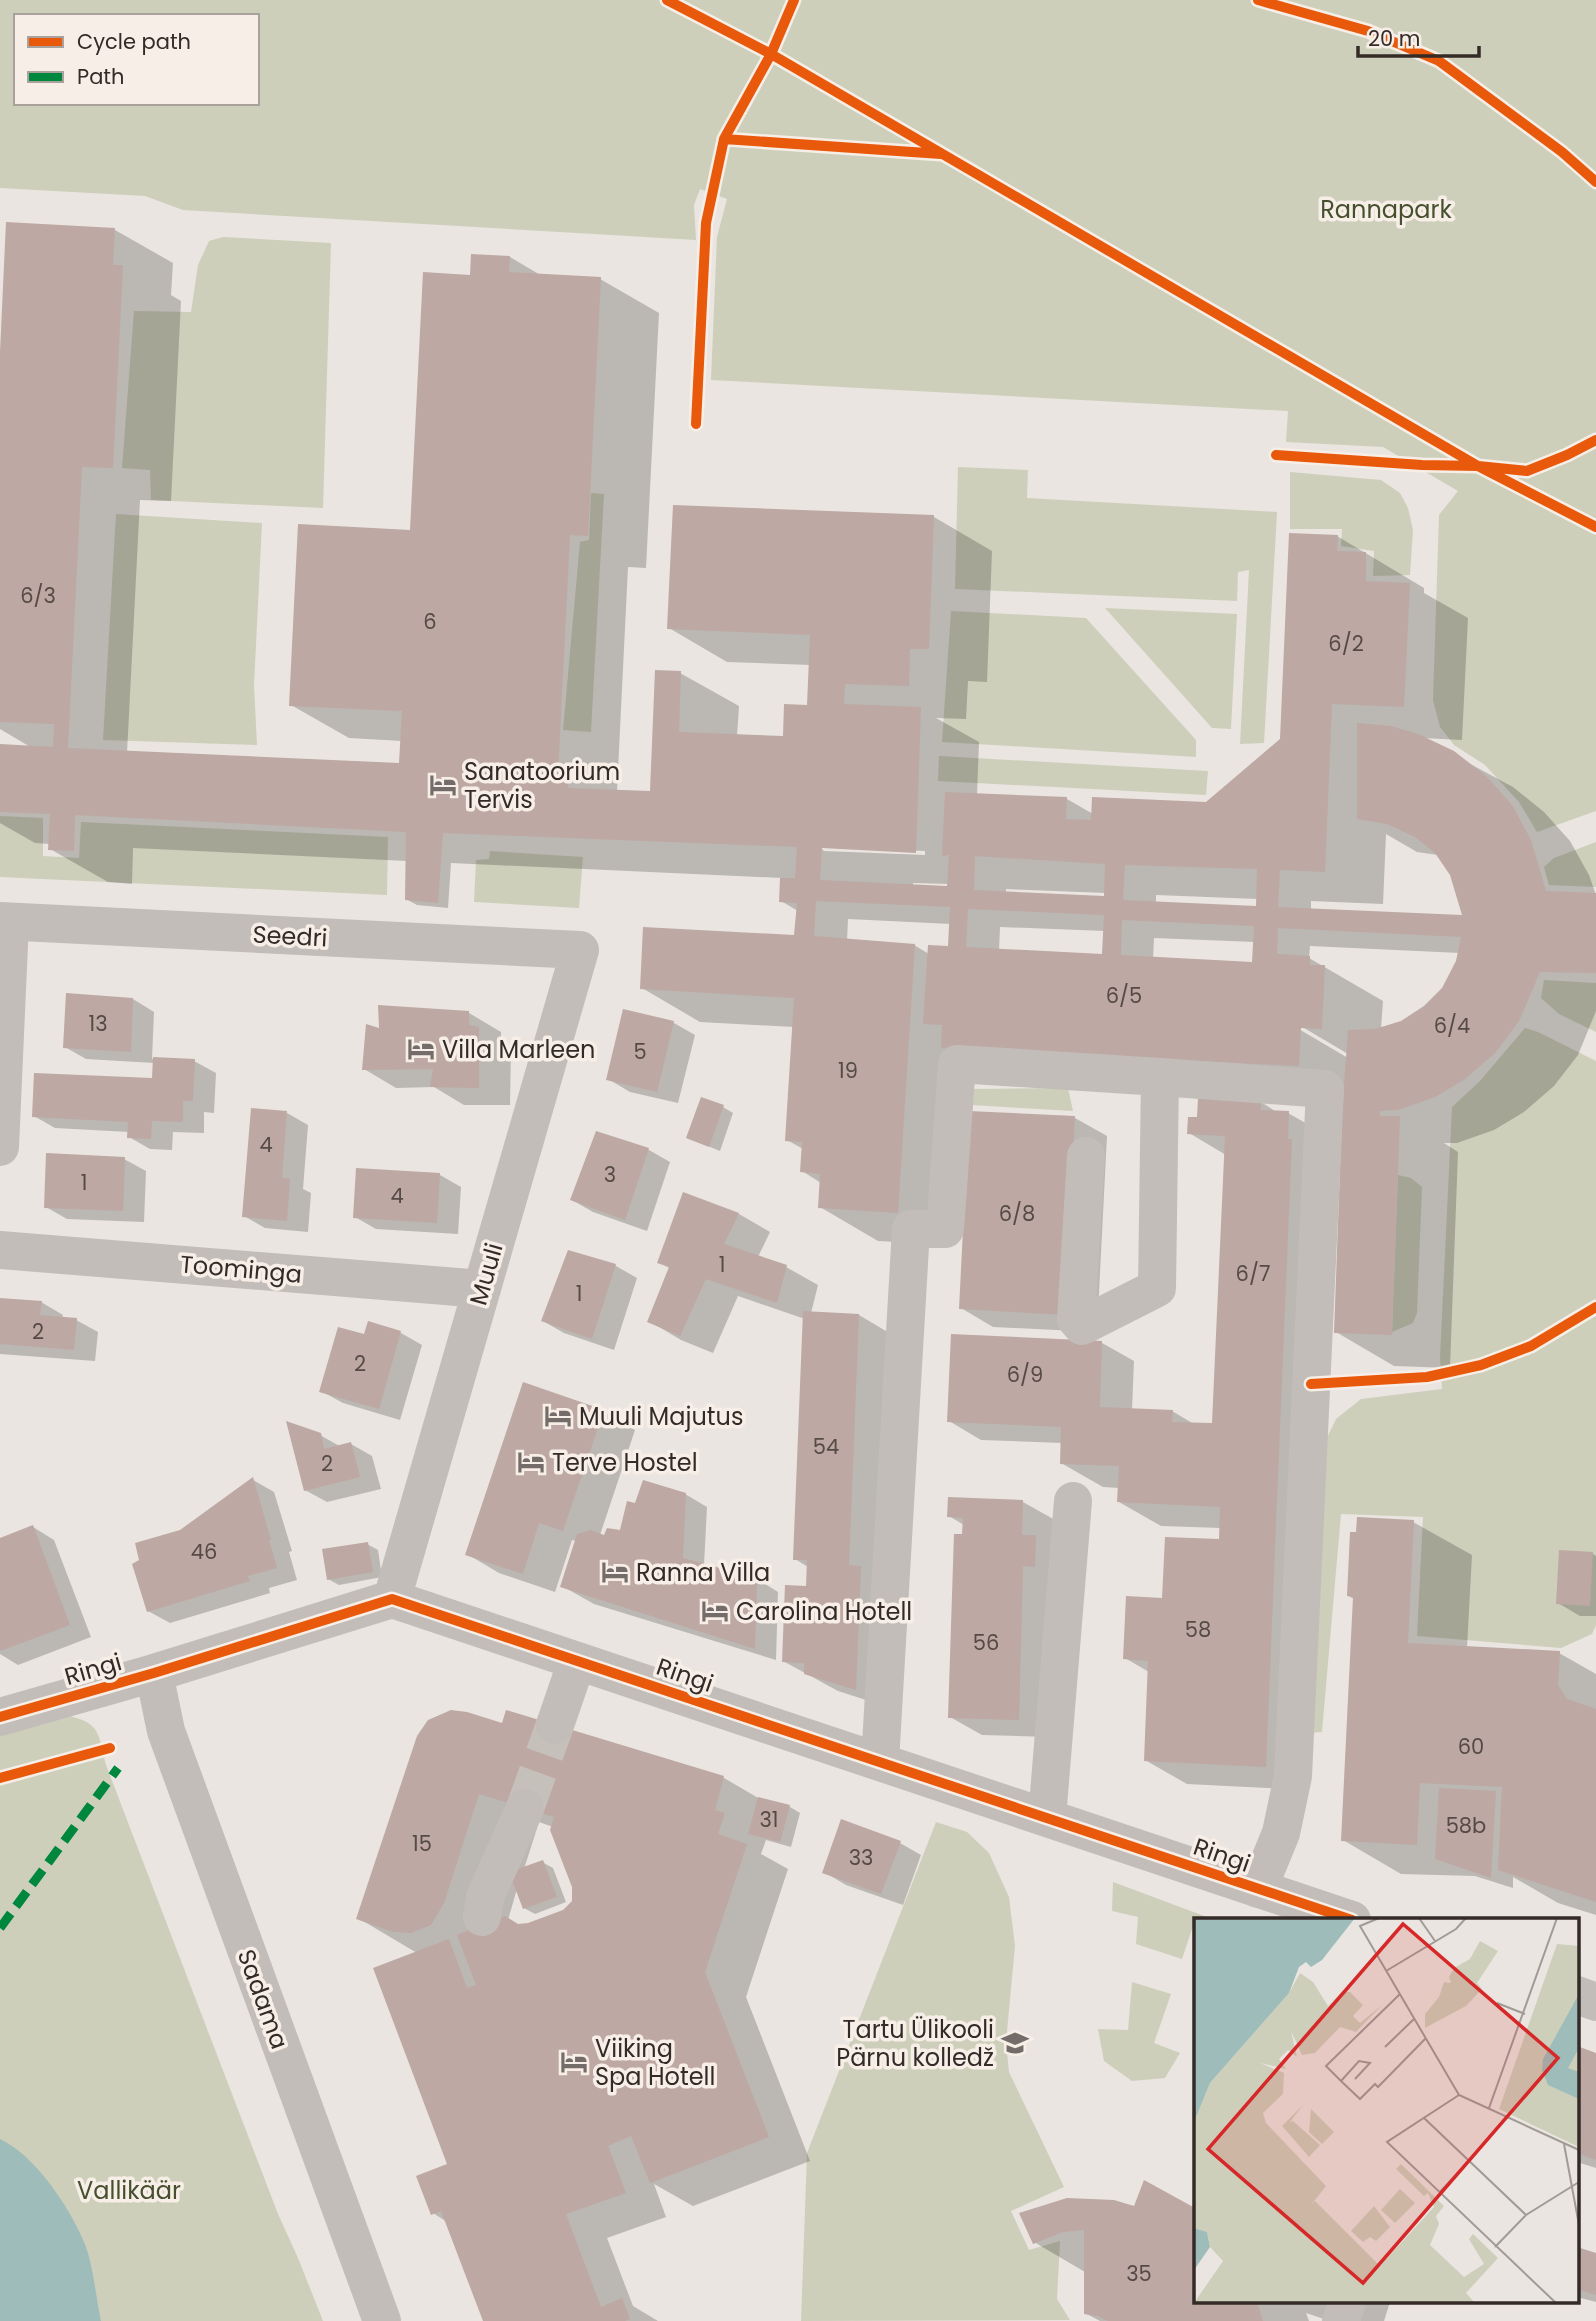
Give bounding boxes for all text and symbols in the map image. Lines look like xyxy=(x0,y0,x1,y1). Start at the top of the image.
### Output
legend xyxy=(14,14,259,105)
scale bar xyxy=(1358,14,1479,58)
text: 20 m xyxy=(1368,24,1421,53)
text: Cycle path xyxy=(77,27,191,56)
text: Path xyxy=(77,62,124,91)
park label: Rannapark xyxy=(1320,193,1452,226)
house number: 6/3 xyxy=(20,581,56,610)
house number: 6 xyxy=(423,607,437,636)
house number: 6/2 xyxy=(1328,629,1364,658)
place label: Sanatoorium Tervis xyxy=(464,755,620,816)
hotel icon: Sanatoorium Tervis xyxy=(428,770,458,800)
street label: Seedri xyxy=(252,918,328,954)
house number: 6/5 xyxy=(1106,981,1142,1010)
house number: 13 xyxy=(88,1009,108,1038)
house number: 6/4 xyxy=(1434,1011,1470,1040)
place label: Villa Marleen xyxy=(442,1033,595,1066)
hotel icon: Villa Marleen xyxy=(406,1034,436,1064)
house number: 5 xyxy=(633,1037,647,1066)
house number: 19 xyxy=(838,1056,858,1085)
house number: 4 xyxy=(259,1130,273,1159)
house number: 3 xyxy=(604,1160,616,1189)
house number: 1 xyxy=(81,1168,87,1197)
house number: 4 xyxy=(390,1181,404,1210)
house number: 6/8 xyxy=(999,1199,1035,1228)
street label: Muuli xyxy=(461,1239,511,1309)
street label: Toominga xyxy=(179,1247,303,1291)
house number: 1 xyxy=(719,1250,725,1279)
house number: 6/7 xyxy=(1236,1259,1270,1288)
house number: 1 xyxy=(576,1279,582,1308)
house number: 2 xyxy=(32,1317,44,1346)
house number: 2 xyxy=(354,1349,366,1378)
house number: 6/9 xyxy=(1007,1360,1043,1389)
place label: Muuli Majutus xyxy=(579,1400,743,1433)
hotel icon: Muuli Majutus xyxy=(543,1401,573,1431)
house number: 54 xyxy=(813,1432,839,1461)
place label: Terve Hostel xyxy=(552,1446,698,1479)
hotel icon: Terve Hostel xyxy=(516,1447,546,1477)
house number: 2 xyxy=(321,1449,333,1478)
house number: 46 xyxy=(191,1537,217,1566)
place label: Ranna Villa xyxy=(636,1556,770,1589)
hotel icon: Ranna Villa xyxy=(600,1557,630,1587)
place label: Carolina Hotell xyxy=(736,1595,912,1628)
hotel icon: Carolina Hotell xyxy=(700,1596,730,1626)
house number: 58 xyxy=(1185,1615,1211,1644)
house number: 56 xyxy=(973,1628,999,1657)
street label: Ringi xyxy=(61,1645,125,1693)
street label: Ringi xyxy=(652,1650,718,1700)
house number: 60 xyxy=(1458,1732,1484,1761)
house number: 31 xyxy=(759,1805,779,1834)
house number: 58b xyxy=(1446,1811,1486,1840)
house number: 15 xyxy=(412,1829,432,1858)
street label: Ringi xyxy=(1189,1830,1255,1880)
house number: 33 xyxy=(849,1843,873,1872)
inset map xyxy=(1194,1918,1578,2304)
street label: Sadama xyxy=(230,1945,296,2053)
place label: Tartu Ülikooli Pärnu kolledž xyxy=(836,2013,994,2074)
school or university icon: Tartu Ülikooli Pärnu kolledž xyxy=(1000,2028,1030,2058)
place label: Viiking Spa Hotell xyxy=(595,2032,715,2093)
hotel icon: Viiking Spa Hotell xyxy=(559,2047,589,2077)
park label: Vallikäär xyxy=(77,2174,181,2207)
house number: 35 xyxy=(1126,2259,1152,2288)

